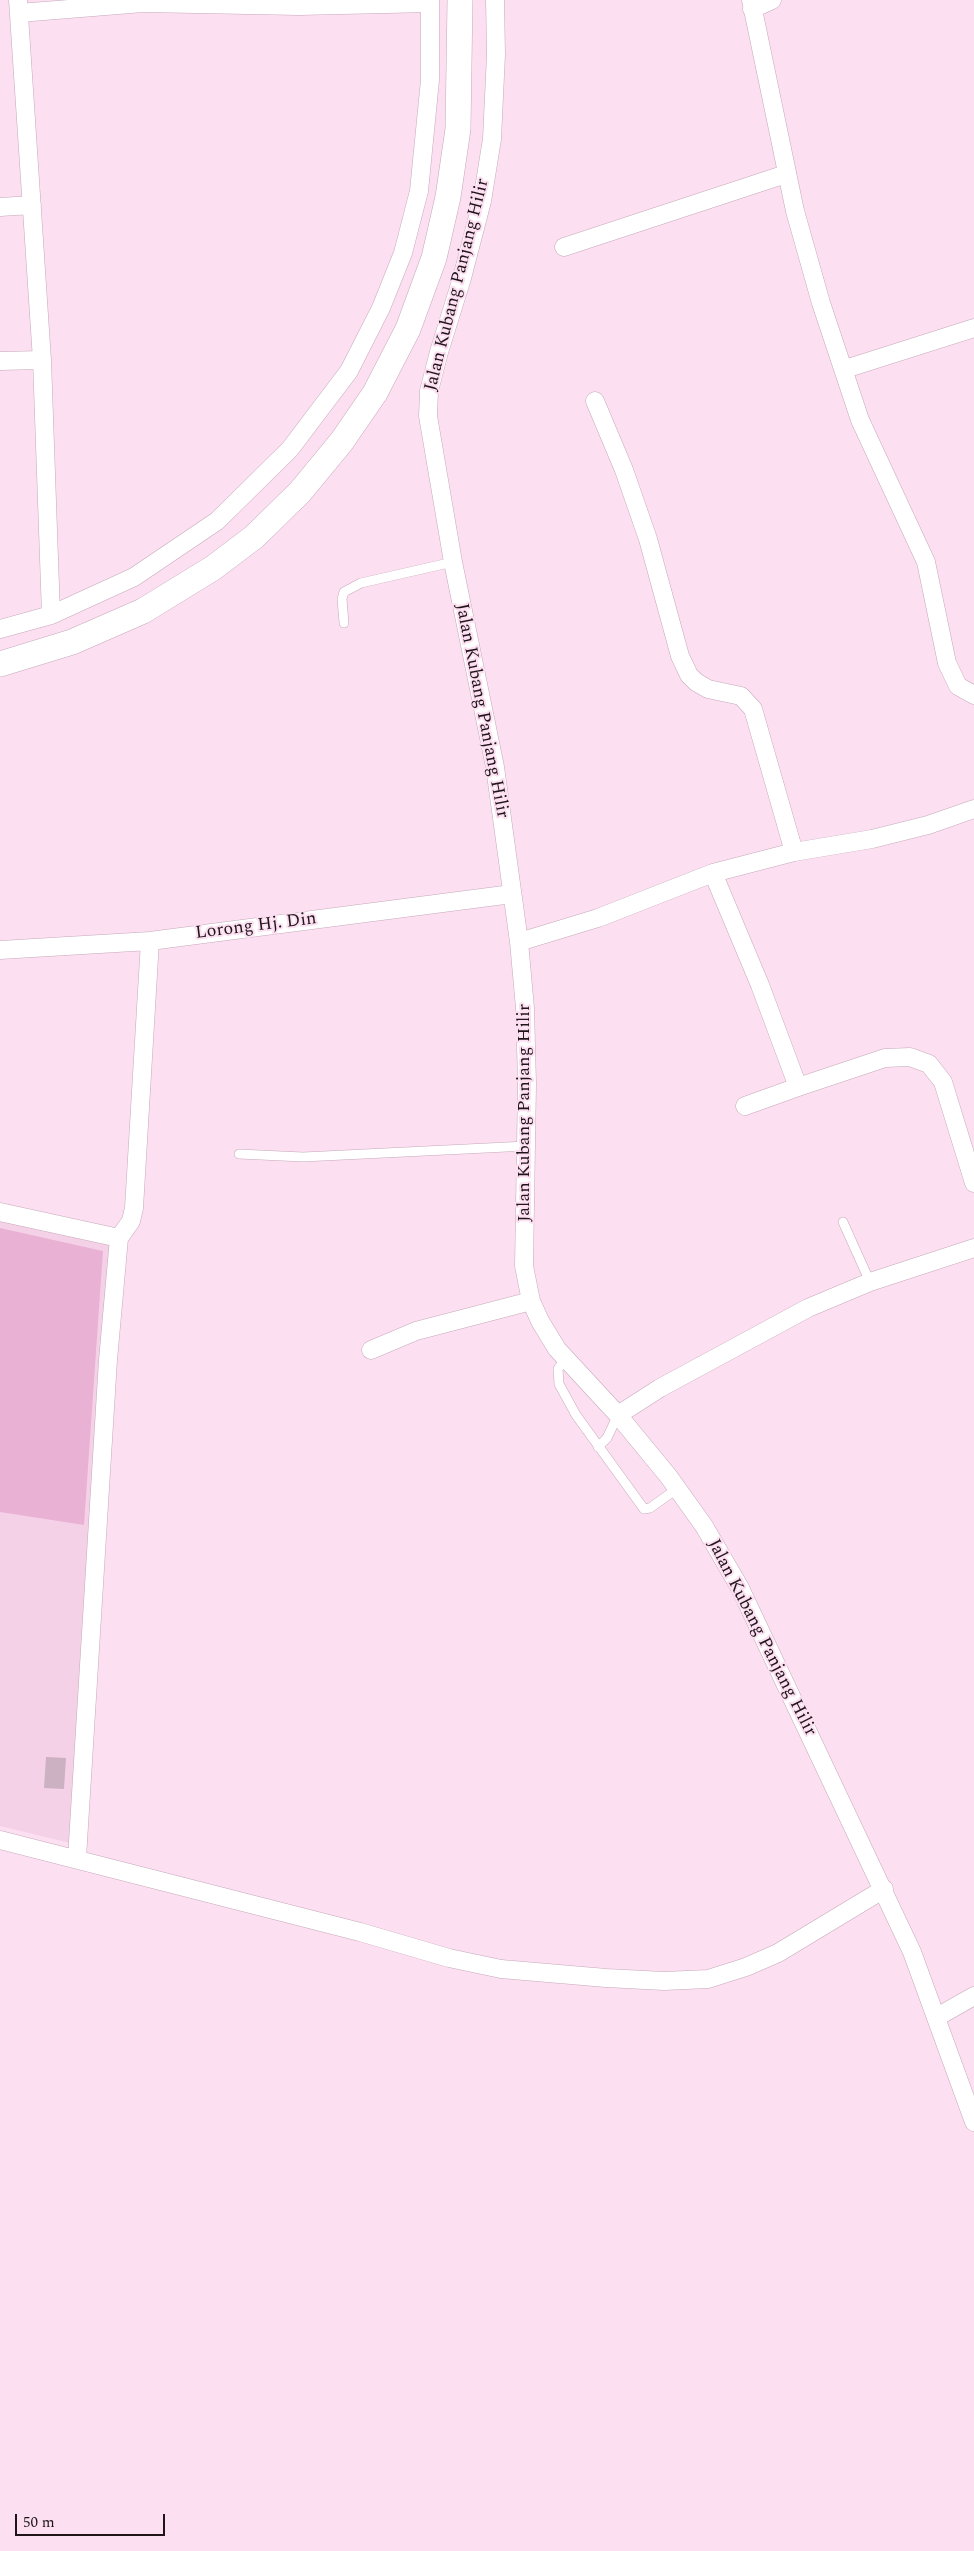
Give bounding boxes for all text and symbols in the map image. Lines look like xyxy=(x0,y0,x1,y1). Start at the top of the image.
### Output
street label: Jalan Kubang Panjang Hilir xyxy=(421,177,495,393)
street label: Jalan Kubang Panjang Hilir xyxy=(450,602,512,820)
street label: Lorong Hj. Din xyxy=(194,909,318,945)
street label: Jalan Kubang Panjang Hilir xyxy=(514,1004,536,1222)
street label: Jalan Kubang Panjang Hilir xyxy=(702,1536,820,1740)
scale bar xyxy=(18,2504,168,2536)
text: 50 m xyxy=(23,2511,55,2534)

